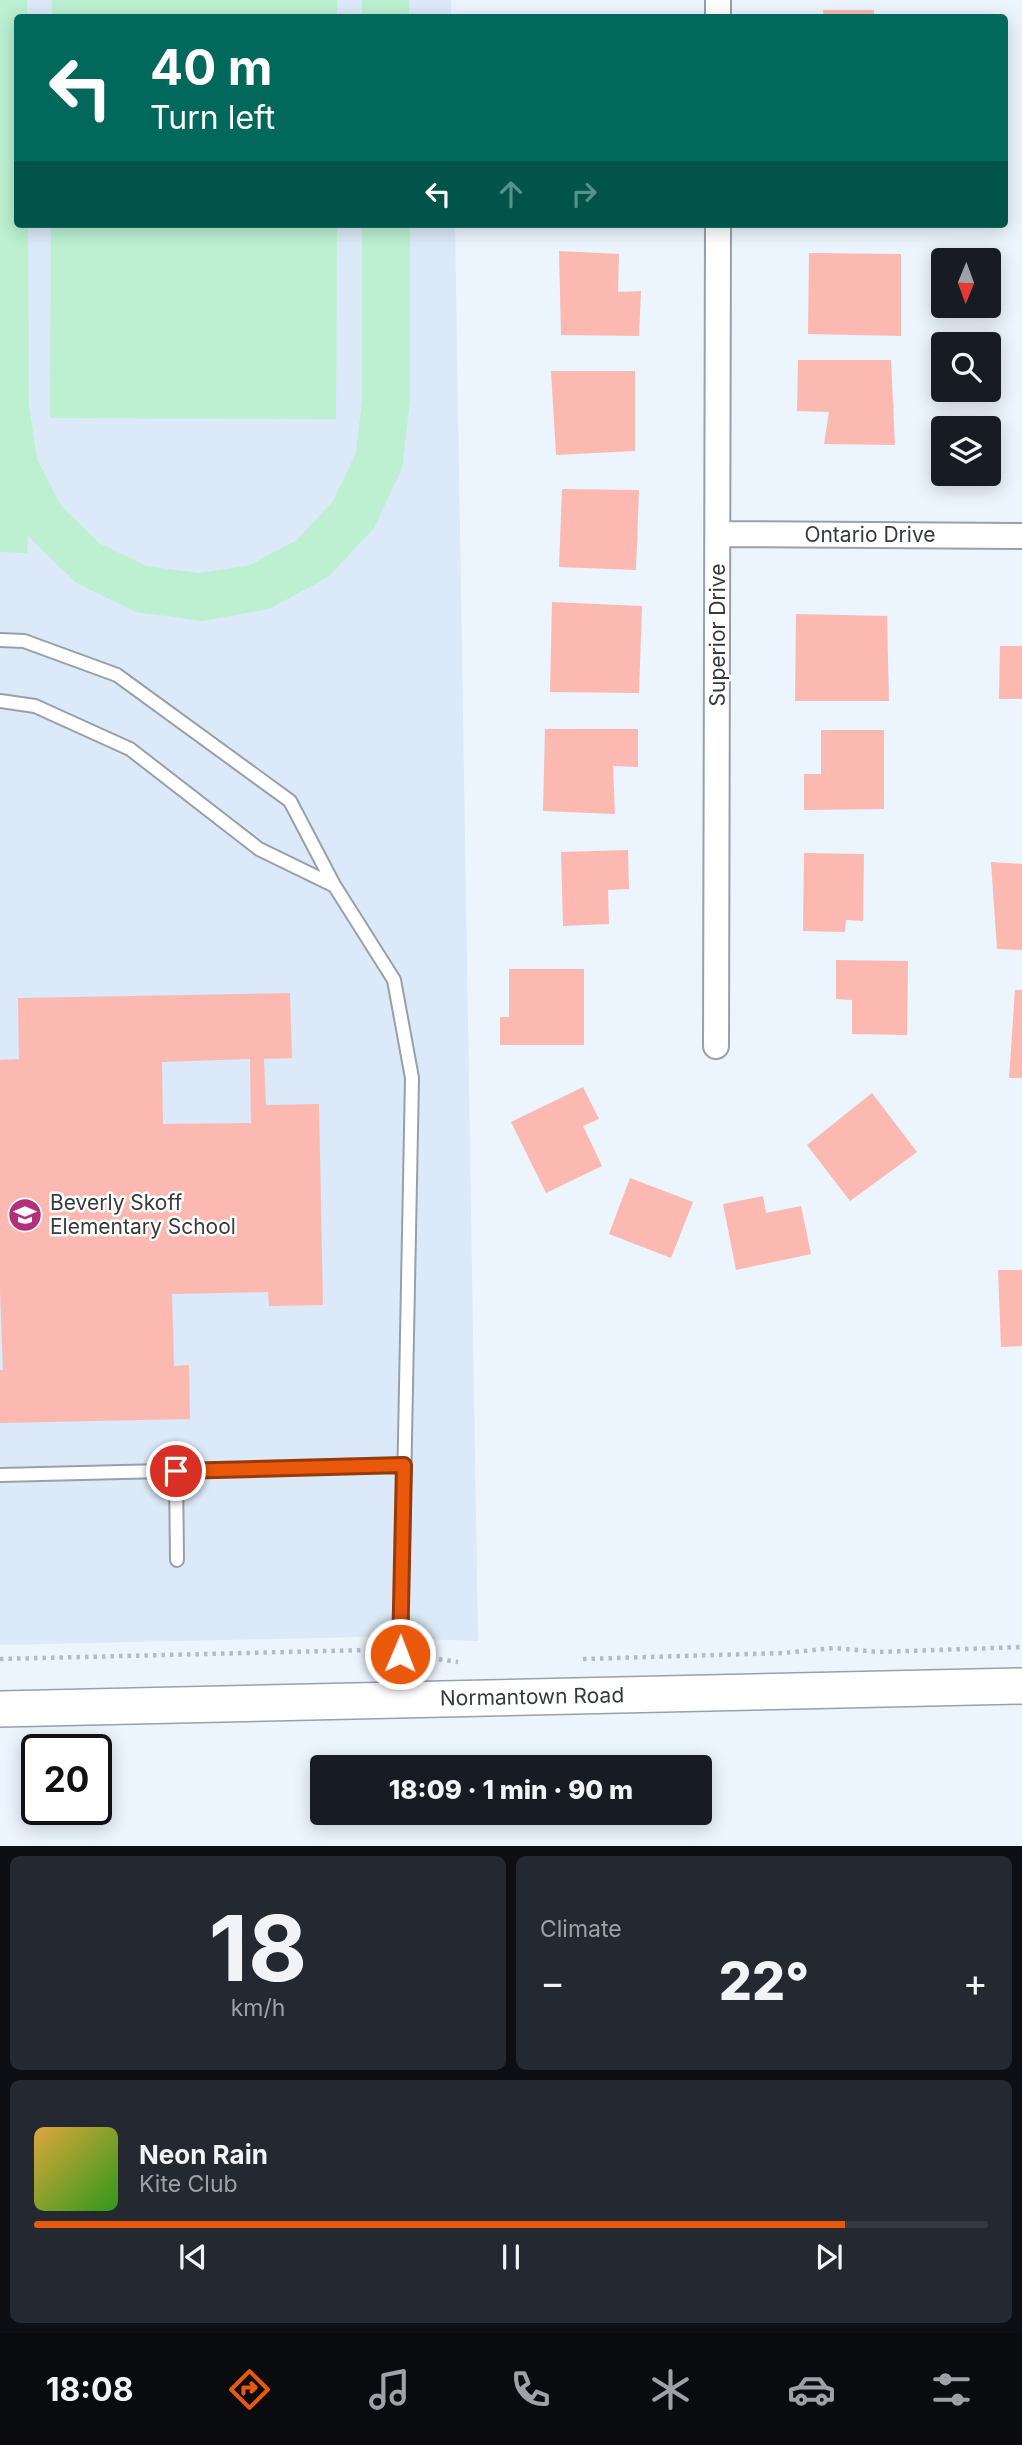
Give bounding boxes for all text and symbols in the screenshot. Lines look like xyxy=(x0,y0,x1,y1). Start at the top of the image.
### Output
text: 40 m xyxy=(150,38,273,97)
icon: left xyxy=(35,42,126,133)
text: Turn left xyxy=(150,98,275,137)
icon: left xyxy=(419,175,457,213)
icon: ahead xyxy=(492,175,530,213)
icon: right xyxy=(565,175,603,213)
north arrow xyxy=(931,248,1001,318)
map controls xyxy=(931,248,1001,486)
button: search xyxy=(931,332,1001,402)
button: layers xyxy=(931,416,1001,486)
street label: Ontario Drive xyxy=(804,522,936,547)
street label: Superior Drive xyxy=(705,564,730,706)
place label: Beverly Skoff Elementary School xyxy=(50,1190,236,1239)
school or university icon: Beverly Skoff Elementary School xyxy=(6,1196,44,1234)
pin xyxy=(146,1441,206,1501)
icon: arrive xyxy=(157,1452,195,1490)
position arrow xyxy=(363,1617,437,1691)
street label: Normantown Road xyxy=(440,1682,624,1711)
speed limit sign: 20 xyxy=(21,1734,112,1825)
text: 18:09 · 1 min · 90 m xyxy=(389,1774,633,1805)
text: 18 xyxy=(209,1893,307,2003)
text: Climate xyxy=(540,1915,622,1943)
text: 22° xyxy=(719,1950,809,2013)
text: − xyxy=(540,1959,565,2005)
text: + xyxy=(963,1959,988,2005)
text: km/h xyxy=(231,1994,285,2022)
text: Neon Rain xyxy=(139,2139,268,2170)
text: Kite Club xyxy=(139,2170,238,2198)
icon: previous xyxy=(174,2238,212,2276)
icon: pause xyxy=(492,2238,530,2276)
icon: next xyxy=(810,2238,848,2276)
icon: directions xyxy=(225,2365,274,2414)
icon: music xyxy=(365,2365,414,2414)
icon: phone xyxy=(506,2365,555,2414)
icon: climate xyxy=(646,2365,695,2414)
icon: car xyxy=(787,2365,836,2414)
icon: filters xyxy=(927,2365,976,2414)
text: 18:08 xyxy=(46,2370,133,2409)

